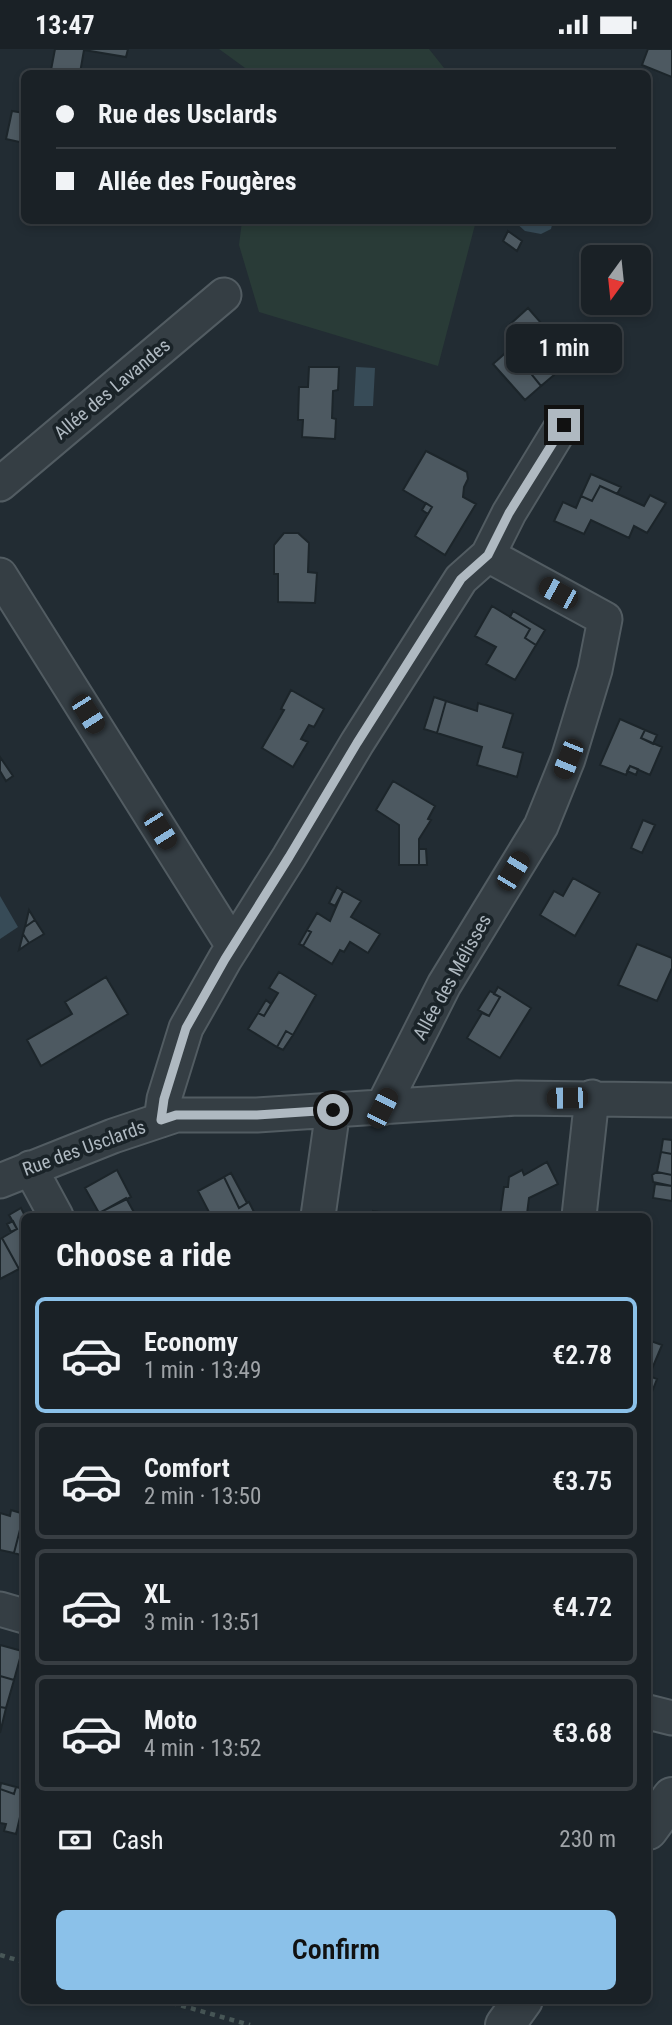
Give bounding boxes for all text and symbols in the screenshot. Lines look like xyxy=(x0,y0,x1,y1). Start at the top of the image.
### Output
text: 13:47 xyxy=(35,10,95,40)
text: Rue des Usclards xyxy=(98,99,277,129)
text: Allée des Fougères xyxy=(98,166,297,196)
north arrow xyxy=(581,245,651,315)
map controls xyxy=(581,245,651,315)
callout: 1 min xyxy=(506,323,622,373)
street label: Allée des Lavandes xyxy=(49,334,175,444)
text: 1 min xyxy=(539,335,589,362)
route end xyxy=(548,409,580,441)
car xyxy=(535,574,582,612)
car xyxy=(68,691,109,737)
car xyxy=(551,736,586,782)
car xyxy=(140,807,181,853)
car xyxy=(494,848,533,894)
street label: Allée des Mélisses xyxy=(408,910,496,1044)
car xyxy=(364,1085,401,1131)
car xyxy=(546,1087,589,1109)
route start xyxy=(317,1094,349,1126)
street label: Rue des Usclards xyxy=(19,1115,149,1181)
text: Choose a ride xyxy=(56,1236,231,1274)
icon: car xyxy=(60,1324,123,1387)
text: Economy xyxy=(144,1327,238,1357)
text: €2.78 xyxy=(552,1340,612,1370)
text: 1 min · 13:49 xyxy=(144,1357,261,1384)
icon: car xyxy=(60,1450,123,1513)
text: Comfort xyxy=(144,1453,230,1483)
text: €3.75 xyxy=(552,1466,612,1496)
text: 2 min · 13:50 xyxy=(144,1483,261,1510)
icon: car xyxy=(60,1576,123,1639)
text: XL xyxy=(144,1579,171,1609)
text: €4.72 xyxy=(552,1592,612,1622)
text: 3 min · 13:51 xyxy=(144,1609,261,1636)
icon: car xyxy=(60,1702,123,1765)
text: Moto xyxy=(144,1705,197,1735)
text: €3.68 xyxy=(552,1718,612,1748)
text: 4 min · 13:52 xyxy=(144,1735,261,1762)
icon: cash xyxy=(56,1821,94,1859)
text: Cash xyxy=(112,1825,164,1855)
text: 230 m xyxy=(559,1826,616,1853)
button: Confirm xyxy=(56,1910,616,1990)

